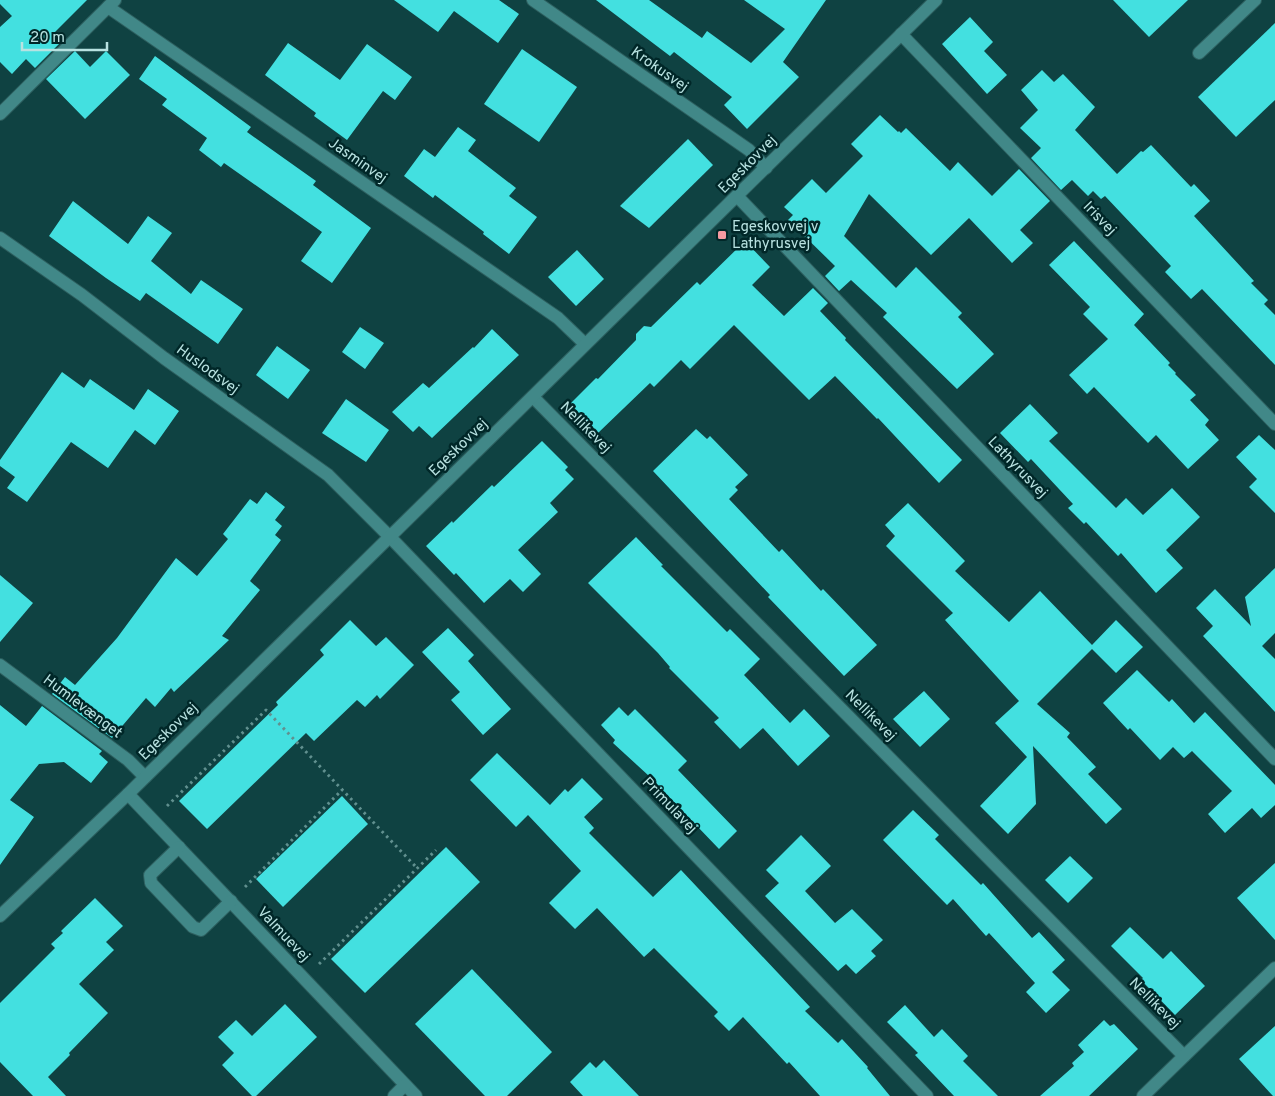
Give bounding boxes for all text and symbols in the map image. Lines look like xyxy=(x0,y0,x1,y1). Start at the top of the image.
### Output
scale bar xyxy=(22,20,108,52)
text: 20 m xyxy=(30,29,65,48)
street label: Krokusvej xyxy=(627,43,692,97)
street label: Egeskovvej xyxy=(715,132,781,198)
street label: Jasminvej xyxy=(324,134,390,188)
street label: Irisvej xyxy=(1078,198,1120,240)
place label: Egeskovvej v Lathyrusvej xyxy=(732,218,819,254)
marker: Egeskovvej v Lathyrusvej xyxy=(716,229,728,241)
street label: Huslodsvej xyxy=(172,341,242,399)
street label: Nellikevej xyxy=(555,398,615,458)
street label: Egeskovvej xyxy=(425,415,493,481)
street label: Lathyrusvej xyxy=(983,433,1051,503)
street label: Humlevænget xyxy=(39,671,126,743)
street label: Nellikevej xyxy=(840,686,900,746)
street label: Egeskovvej xyxy=(135,699,203,765)
street label: Primulavej xyxy=(637,774,701,838)
street label: Valmuevej xyxy=(252,903,313,967)
street label: Nellikevej xyxy=(1124,974,1184,1034)

